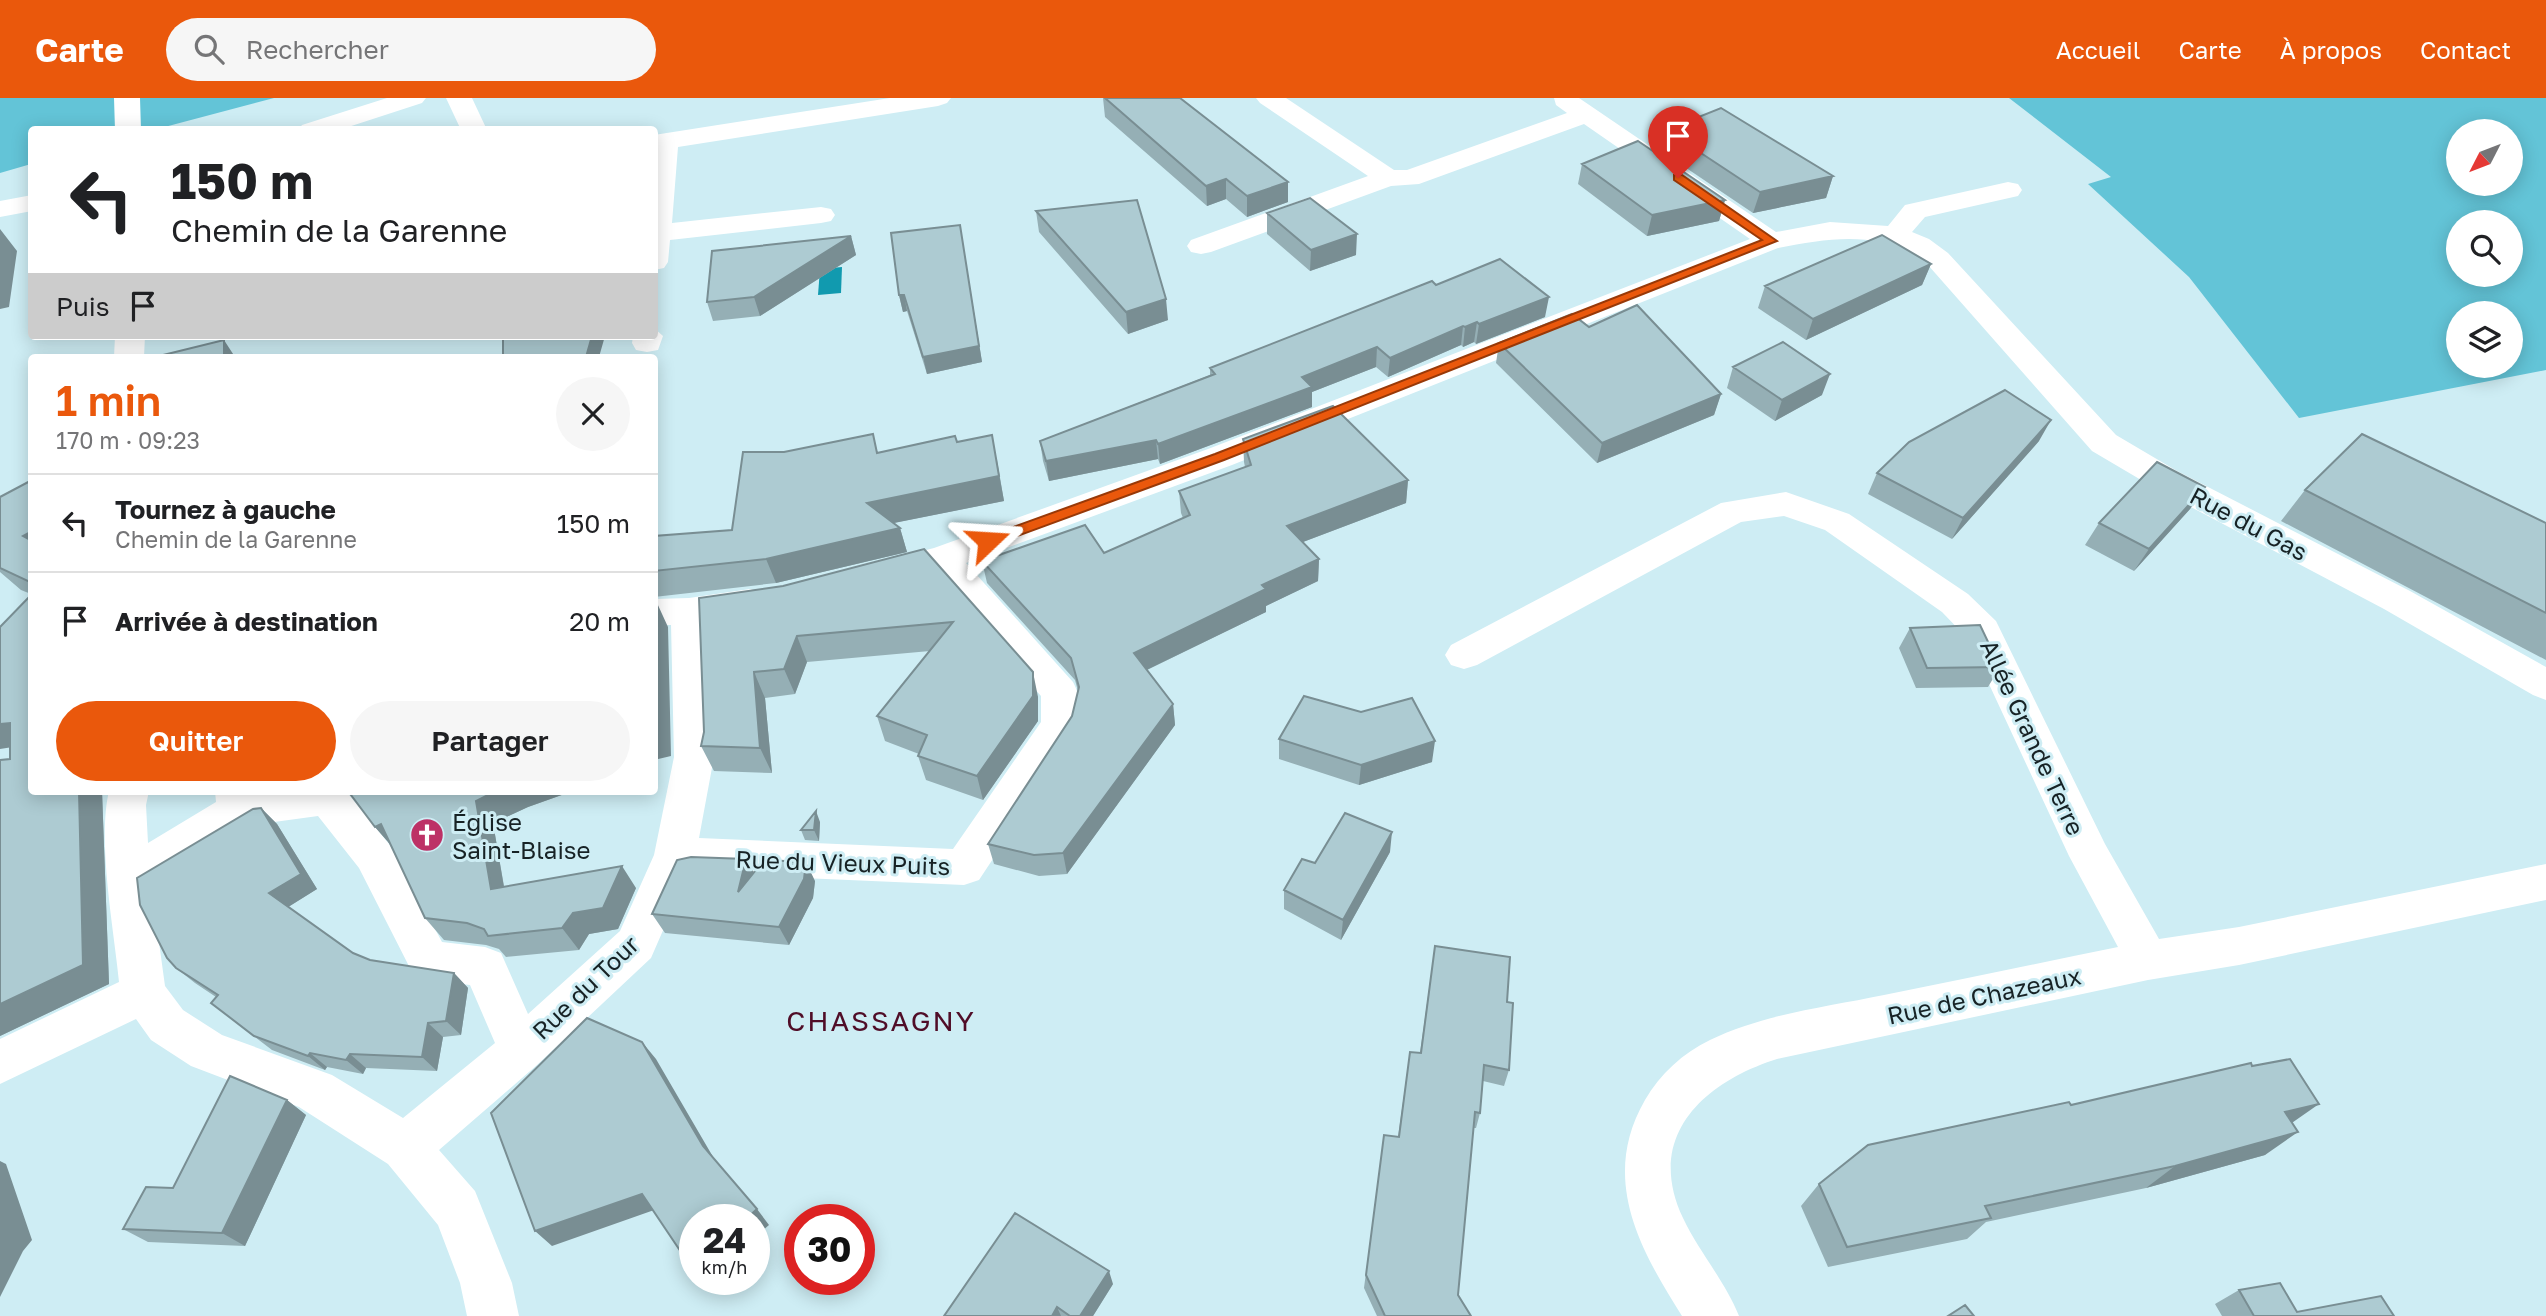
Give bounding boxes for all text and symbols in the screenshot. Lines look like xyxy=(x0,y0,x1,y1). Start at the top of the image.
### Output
search box xyxy=(166,18,656,81)
text: Carte xyxy=(35,30,124,69)
icon: search xyxy=(190,30,228,68)
text: Rechercher xyxy=(246,34,389,65)
text: Accueil xyxy=(2056,35,2140,64)
text: Carte xyxy=(2178,35,2242,64)
text: À propos xyxy=(2280,35,2382,64)
text: Contact xyxy=(2420,35,2511,64)
pin xyxy=(1648,106,1708,178)
icon: arrive xyxy=(1659,117,1697,155)
north arrow xyxy=(2446,119,2524,196)
map controls xyxy=(2446,119,2523,378)
text: 150 m xyxy=(171,151,313,210)
icon: left xyxy=(56,154,147,245)
button: search xyxy=(2446,210,2523,287)
text: Chemin de la Garenne xyxy=(171,211,507,249)
icon: arrive xyxy=(124,287,162,325)
text: Puis xyxy=(56,291,110,322)
button: layers xyxy=(2446,301,2523,378)
text: 1 min xyxy=(56,375,161,425)
button: close xyxy=(556,377,630,451)
text: 170 m · 09:23 xyxy=(56,426,200,454)
street label: Rue du Gas xyxy=(2185,480,2313,566)
text: Tournez à gauche xyxy=(115,494,336,525)
icon: left xyxy=(56,504,94,542)
position arrow xyxy=(951,504,1025,578)
text: 150 m xyxy=(557,508,630,539)
text: Chemin de la Garenne xyxy=(115,525,357,553)
icon: arrive xyxy=(56,602,94,640)
text: Arrivée à destination xyxy=(115,606,378,637)
text: 20 m xyxy=(569,606,630,637)
street label: Allée Grande Terre xyxy=(1975,635,2091,839)
button: Quitter xyxy=(56,701,336,781)
button: Partager xyxy=(350,701,630,781)
place label: Église Saint-Blaise xyxy=(452,807,591,864)
church icon: Église Saint-Blaise xyxy=(408,816,446,854)
street label: Rue du Vieux Puits xyxy=(735,844,951,880)
street label: Rue du Tour xyxy=(526,929,644,1045)
street label: Rue de Chazeaux xyxy=(1885,960,2083,1030)
district label: CHASSAGNY xyxy=(786,1004,976,1037)
speed limit sign: 30 xyxy=(784,1204,875,1295)
text: 24 xyxy=(703,1219,746,1261)
text: km/h xyxy=(702,1256,747,1278)

